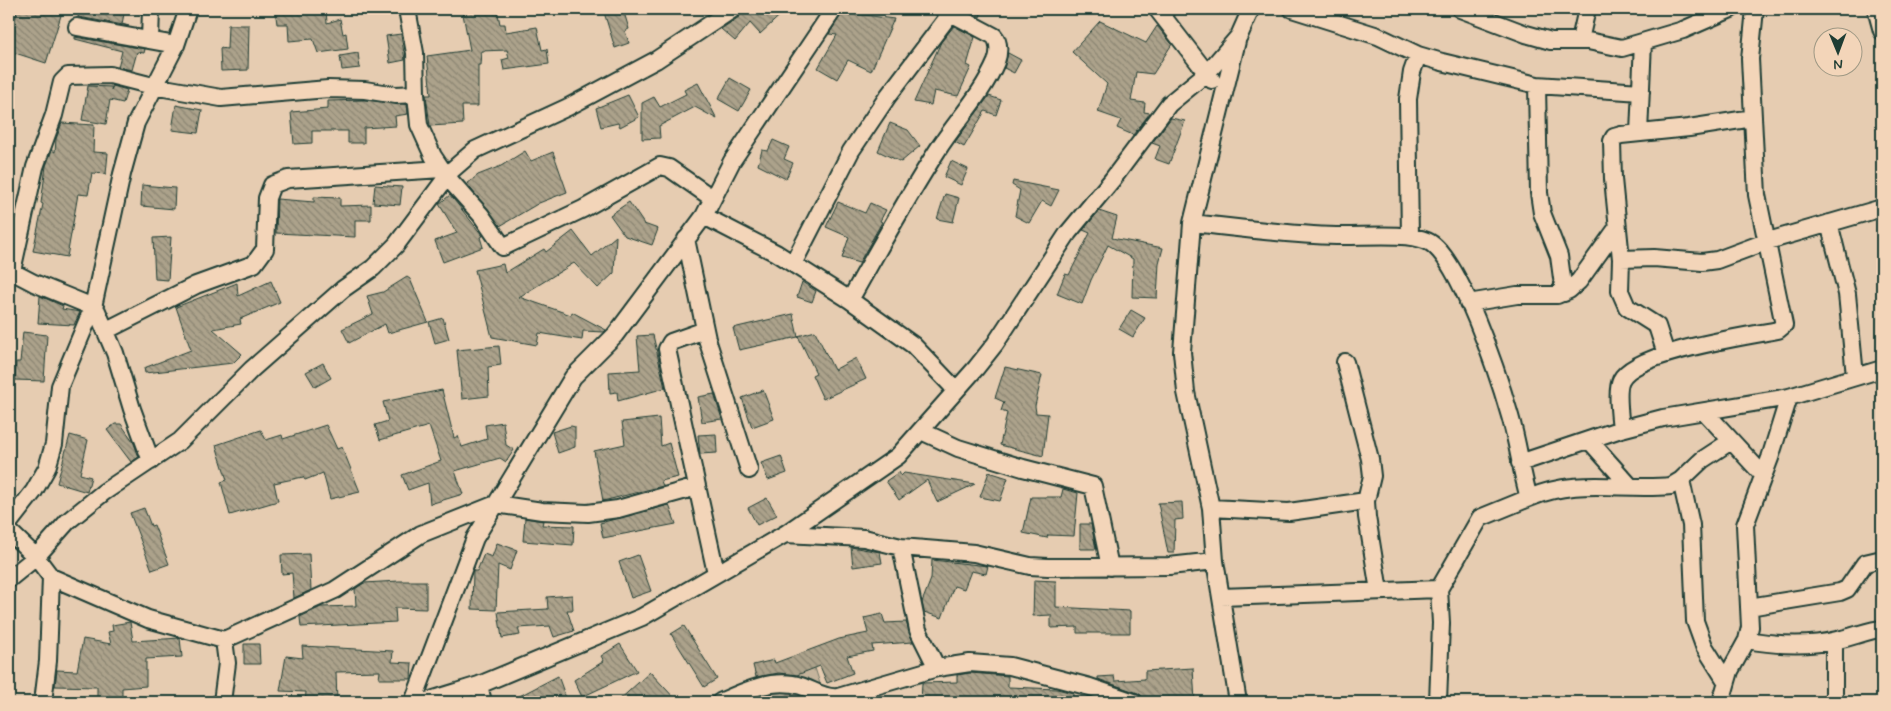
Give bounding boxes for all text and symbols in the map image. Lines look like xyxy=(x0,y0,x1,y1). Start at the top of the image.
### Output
north arrow xyxy=(1814,28,1864,78)
text: N xyxy=(1833,55,1843,73)

